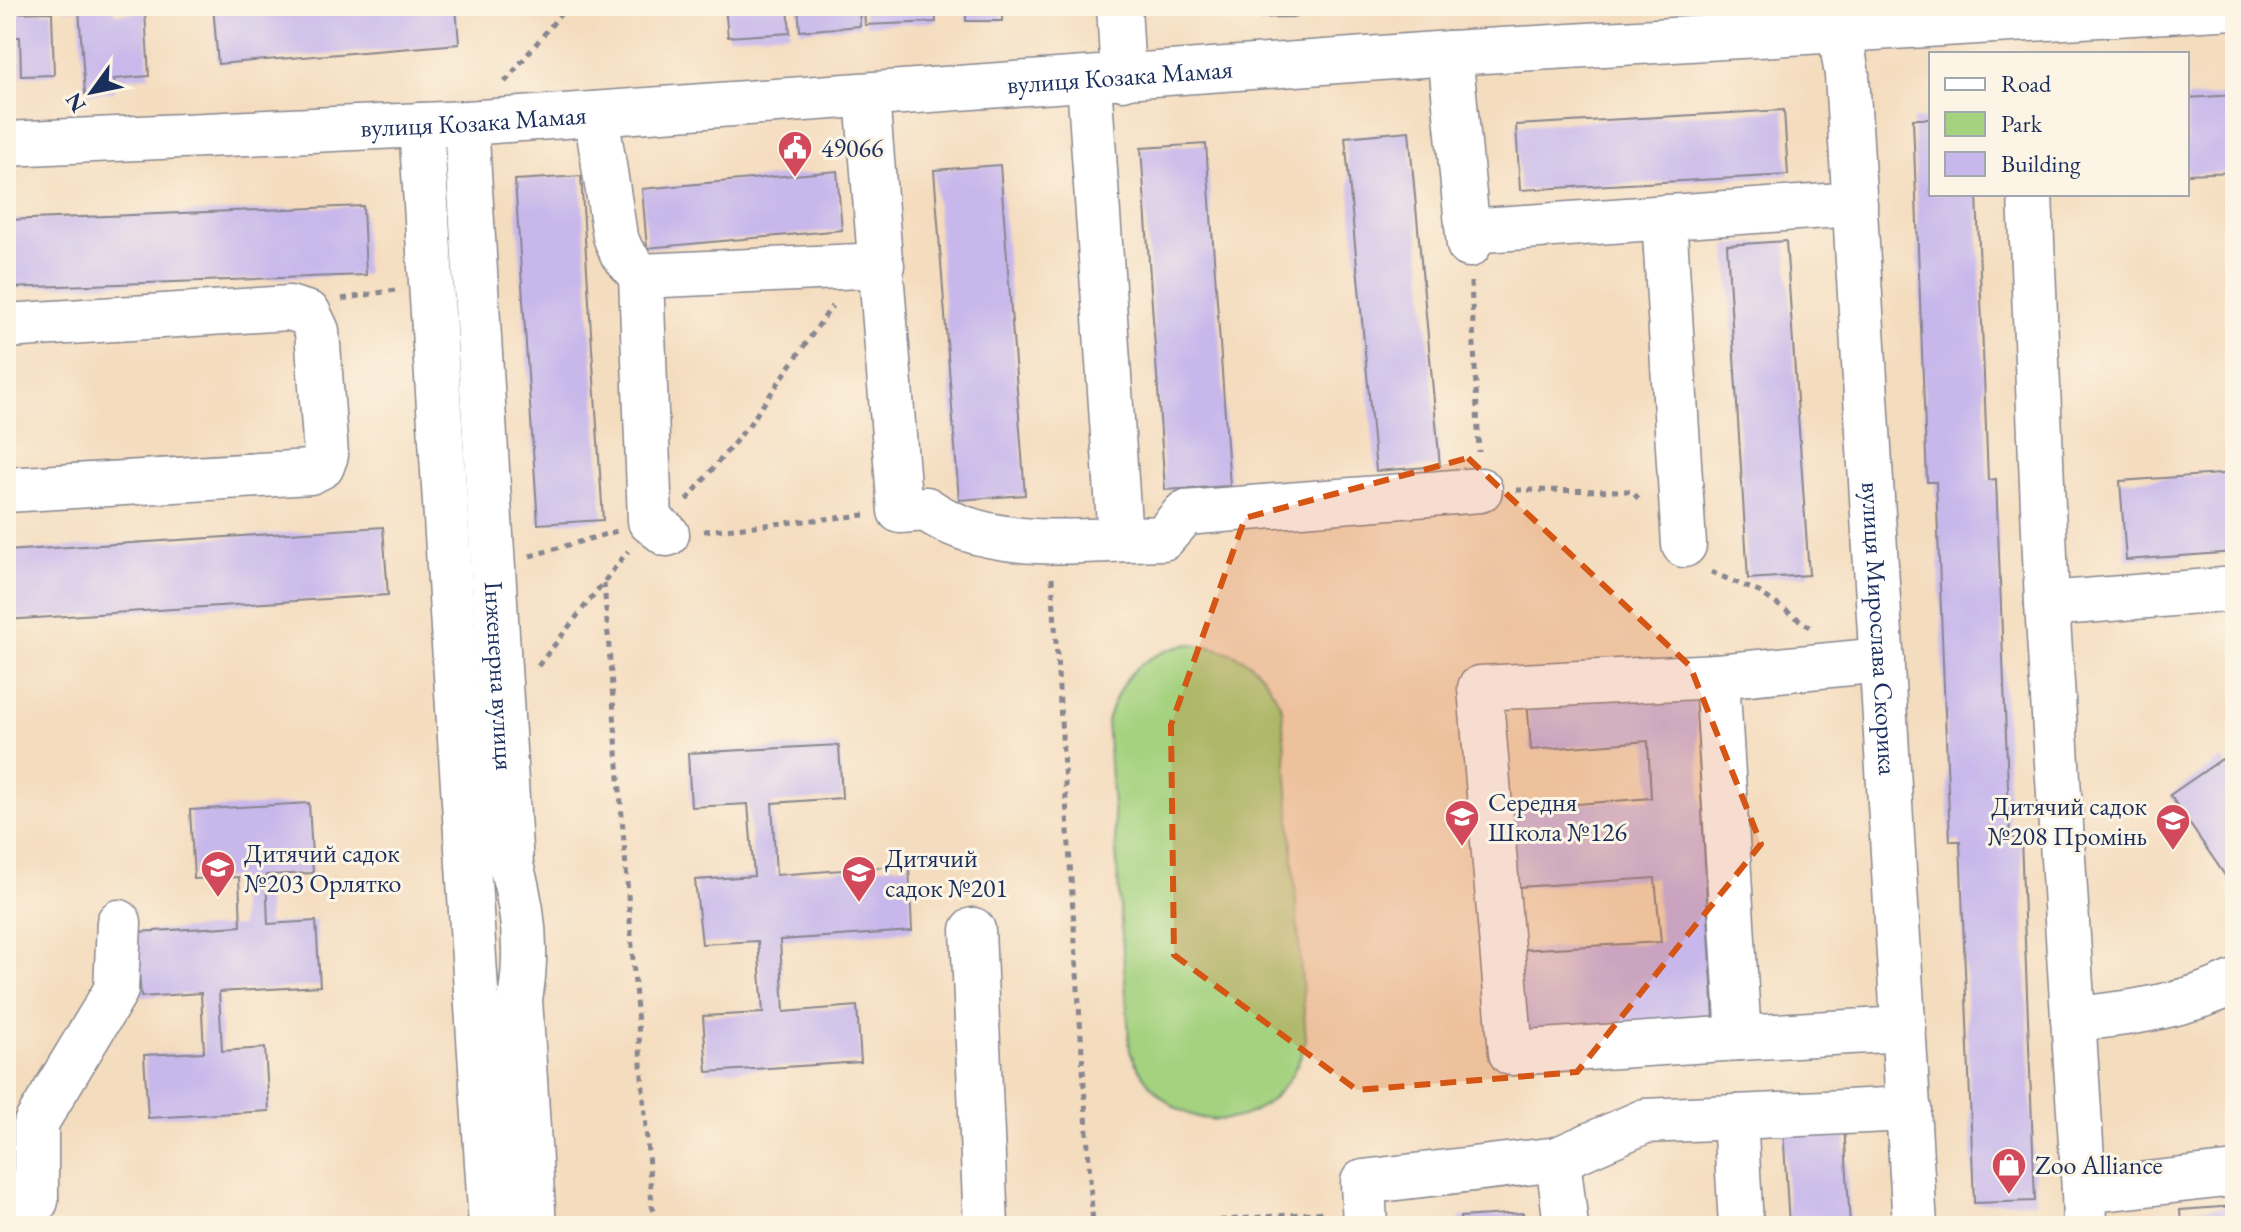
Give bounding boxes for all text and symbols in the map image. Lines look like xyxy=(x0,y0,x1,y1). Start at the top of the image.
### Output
street label: вулиця Козака Мамая xyxy=(1006,51,1234,101)
north arrow xyxy=(52,52,132,132)
legend xyxy=(1929,52,2189,196)
text: Road xyxy=(2001,68,2052,99)
text: N xyxy=(59,87,93,118)
street label: вулиця Козака Мамая xyxy=(360,97,588,145)
text: Park xyxy=(2001,108,2043,139)
public building icon: 49066 xyxy=(776,129,814,179)
place label: 49066 xyxy=(821,131,883,165)
text: Building xyxy=(2001,148,2081,179)
street label: вулиця Мирослава Скорика xyxy=(1854,481,1905,777)
street label: Інженерна вулиця xyxy=(477,581,522,771)
place label: Середня Школа №126 xyxy=(1488,785,1627,849)
place label: Дитячий садок №208 Промінь xyxy=(1988,789,2148,853)
school or university icon: Середня Школа №126 xyxy=(1443,798,1481,848)
school or university icon: Дитячий садок №208 Промінь xyxy=(2154,802,2192,852)
place label: Дитячий садок №203 Орлятко xyxy=(244,836,401,900)
place label: Дитячий садок №201 xyxy=(885,841,1008,905)
school or university icon: Дитячий садок №203 Орлятко xyxy=(199,849,237,899)
school or university icon: Дитячий садок №201 xyxy=(840,854,878,904)
shop icon: Zoo Alliance xyxy=(1990,1146,2028,1196)
place label: Zoo Alliance xyxy=(2035,1148,2163,1182)

